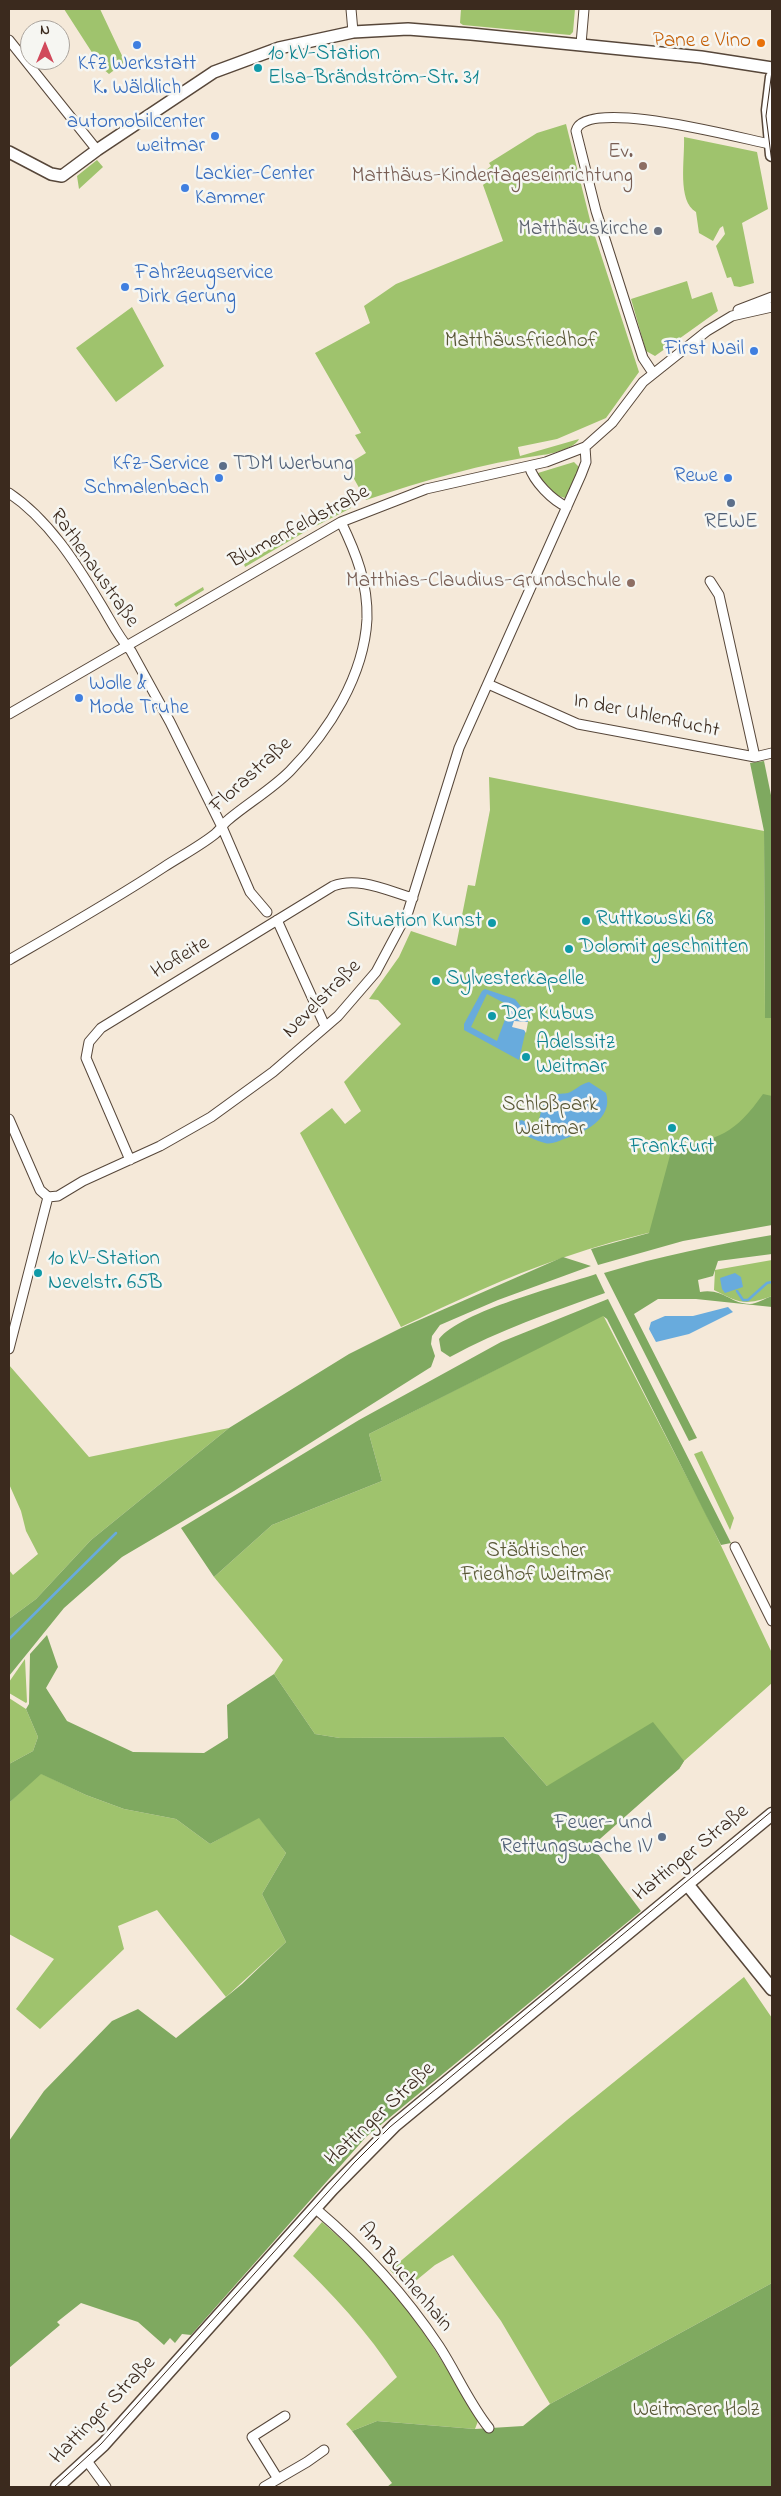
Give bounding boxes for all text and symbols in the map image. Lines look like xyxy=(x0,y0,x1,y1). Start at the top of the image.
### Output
north arrow xyxy=(20,20,70,70)
text: N xyxy=(40,20,50,41)
place label: Pane e Vino xyxy=(653,30,751,56)
marker: Pane e Vino xyxy=(755,37,767,49)
marker: Kfz Werkstatt K. Wäldlich xyxy=(131,39,143,51)
place label: 10 kV-Station Elsa-Brändström-Str. 31 xyxy=(268,43,479,93)
place label: Kfz Werkstatt K. Wäldlich xyxy=(78,53,196,103)
marker: 10 kV-Station Elsa-Brändström-Str. 31 xyxy=(252,62,264,74)
place label: automobilcenter weitmar xyxy=(67,111,205,161)
marker: automobilcenter weitmar xyxy=(209,130,221,142)
place label: Ev. Matthäus-Kindertageseinrichtung xyxy=(352,141,633,191)
marker: Ev. Matthäus-Kindertageseinrichtung xyxy=(637,160,649,172)
place label: Lackier-Center Kammer xyxy=(195,163,314,213)
marker: Lackier-Center Kammer xyxy=(179,182,191,194)
place label: Matthäuskirche xyxy=(518,218,648,244)
marker: Matthäuskirche xyxy=(652,225,664,237)
place label: Fahrzeugservice Dirk Gerung xyxy=(135,262,273,312)
marker: Fahrzeugservice Dirk Gerung xyxy=(119,281,131,293)
park label: Matthäusfriedhof xyxy=(445,330,597,356)
place label: First Nail xyxy=(664,338,744,364)
marker: First Nail xyxy=(748,345,760,357)
place label: Kfz-Service Schmalenbach xyxy=(84,453,209,503)
place label: TDM Werbung xyxy=(233,453,353,479)
marker: TDM Werbung xyxy=(217,460,229,472)
place label: Rewe xyxy=(674,465,718,491)
marker: Kfz-Service Schmalenbach xyxy=(213,472,225,484)
marker: Rewe xyxy=(722,472,734,484)
street label: Blumenfeldstraße xyxy=(226,481,374,575)
marker: REWE xyxy=(725,497,737,509)
street label: Rathenaustraße xyxy=(43,505,143,633)
place label: REWE xyxy=(704,511,758,537)
place label: Matthias-Claudius-Grundschule xyxy=(346,570,621,596)
marker: Matthias-Claudius-Grundschule xyxy=(625,577,637,589)
place label: Wolle & Mode Truhe xyxy=(89,673,189,723)
street label: In der Uhlenflucht xyxy=(571,689,721,745)
marker: Wolle & Mode Truhe xyxy=(73,692,85,704)
street label: Florastraße xyxy=(206,733,298,819)
place label: Ruttkowski 68 xyxy=(596,908,714,934)
place label: Situation Kunst xyxy=(347,910,482,936)
marker: Ruttkowski 68 xyxy=(580,915,592,927)
marker: Situation Kunst xyxy=(486,917,498,929)
street label: Hofleite xyxy=(147,932,215,986)
place label: Dolomit geschnitten xyxy=(579,936,748,962)
marker: Dolomit geschnitten xyxy=(563,943,575,955)
street label: Nevelstraße xyxy=(278,955,368,1045)
place label: Sylvesterkapelle xyxy=(446,968,584,994)
marker: Sylvesterkapelle xyxy=(430,975,442,987)
place label: Der Kubus xyxy=(502,1003,594,1029)
marker: Der Kubus xyxy=(486,1010,498,1022)
place label: Adelssitz Weitmar xyxy=(536,1032,615,1082)
marker: Adelssitz Weitmar xyxy=(520,1051,532,1063)
park label: Schloßpark Weitmar xyxy=(502,1094,598,1144)
marker: Frankfurt xyxy=(666,1122,678,1134)
place label: Frankfurt xyxy=(630,1136,714,1162)
place label: 10 kV-Station Nevelstr. 65B xyxy=(48,1248,162,1298)
marker: 10 kV-Station Nevelstr. 65B xyxy=(32,1267,44,1279)
park label: Städtischer Friedhof Weitmar xyxy=(461,1540,611,1590)
street label: Hattinger Straße xyxy=(629,1800,755,1908)
place label: Feuer- und Rettungswache IV xyxy=(501,1812,652,1862)
marker: Feuer- und Rettungswache IV xyxy=(656,1831,668,1843)
street label: Hattinger Straße xyxy=(321,2058,441,2172)
street label: Am Buchenhain xyxy=(351,2218,457,2338)
street label: Hattinger Straße xyxy=(46,2351,162,2471)
park label: Weitmarer Holz xyxy=(633,2399,759,2425)

